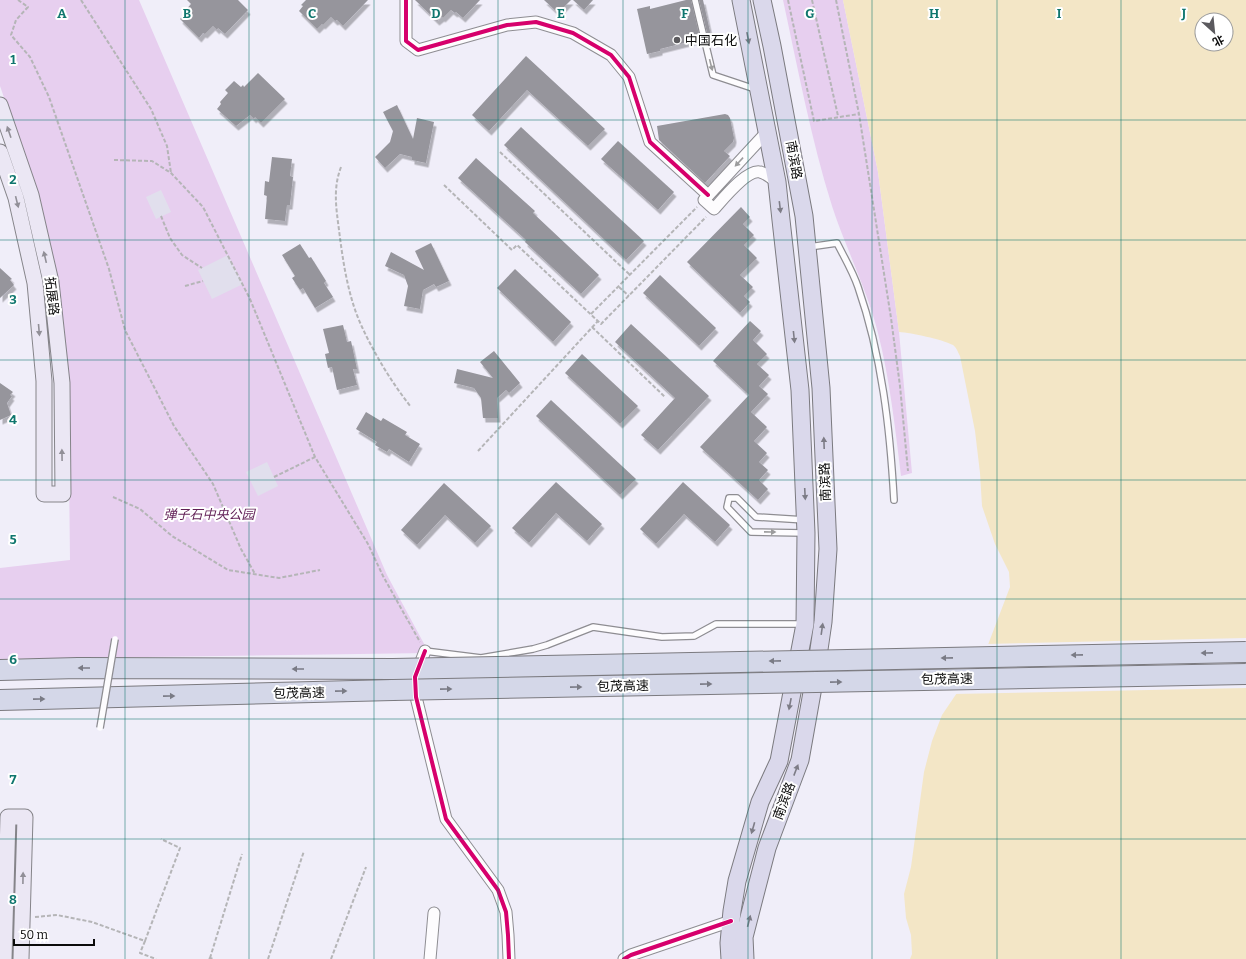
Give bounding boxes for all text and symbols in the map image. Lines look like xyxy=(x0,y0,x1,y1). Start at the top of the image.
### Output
text: A xyxy=(57,6,67,21)
text: B xyxy=(183,6,191,21)
text: C xyxy=(308,6,316,21)
text: D xyxy=(431,6,441,21)
text: E xyxy=(557,6,565,21)
text: F xyxy=(681,6,689,21)
text: G xyxy=(805,6,815,21)
text: H xyxy=(929,6,939,21)
text: I xyxy=(1057,6,1062,21)
text: J xyxy=(1181,6,1187,21)
north arrow xyxy=(1194,12,1234,52)
one-way arrow xyxy=(745,32,751,44)
text: 北 xyxy=(1210,32,1226,49)
place label: 中国石化 xyxy=(685,33,737,48)
marker: 中国石化 xyxy=(672,35,682,45)
text: 1 xyxy=(10,52,16,67)
one-way arrow xyxy=(708,59,714,71)
one-way arrow xyxy=(6,126,12,138)
street label: 南滨路 xyxy=(783,139,805,181)
one-way arrow xyxy=(735,157,744,167)
text: 2 xyxy=(9,172,17,187)
one-way arrow xyxy=(14,196,20,208)
one-way arrow xyxy=(777,201,783,213)
one-way arrow xyxy=(42,251,48,263)
street label: 拓展路 xyxy=(42,276,62,316)
text: 3 xyxy=(9,292,17,307)
one-way arrow xyxy=(36,324,43,336)
one-way arrow xyxy=(791,331,797,343)
text: 4 xyxy=(9,412,17,427)
one-way arrow xyxy=(820,437,827,449)
one-way arrow xyxy=(59,449,66,461)
street label: 南滨路 xyxy=(817,462,833,502)
one-way arrow xyxy=(802,488,808,501)
park label: 弹子石中央公园 xyxy=(163,507,256,522)
one-way arrow xyxy=(764,529,776,536)
text: 5 xyxy=(9,532,17,547)
one-way arrow xyxy=(819,623,825,635)
one-way arrow xyxy=(1200,650,1213,656)
text: 6 xyxy=(9,652,17,667)
one-way arrow xyxy=(1071,652,1083,659)
one-way arrow xyxy=(940,655,953,661)
one-way arrow xyxy=(769,658,781,665)
one-way arrow xyxy=(77,665,90,671)
one-way arrow xyxy=(291,666,304,672)
street label: 包茂高速 xyxy=(921,671,973,687)
street label: 包茂高速 xyxy=(597,678,649,694)
one-way arrow xyxy=(830,678,842,685)
one-way arrow xyxy=(700,681,713,687)
one-way arrow xyxy=(570,684,583,690)
street label: 包茂高速 xyxy=(273,685,325,701)
one-way arrow xyxy=(440,686,453,692)
one-way arrow xyxy=(335,688,347,695)
one-way arrow xyxy=(163,693,176,699)
one-way arrow xyxy=(33,696,46,702)
one-way arrow xyxy=(787,698,793,710)
one-way arrow xyxy=(794,764,800,776)
text: 7 xyxy=(10,772,17,787)
street label: 南滨路 xyxy=(770,780,798,822)
one-way arrow xyxy=(749,821,755,834)
one-way arrow xyxy=(20,871,26,884)
text: 8 xyxy=(9,892,17,907)
one-way arrow xyxy=(746,914,752,927)
scale bar xyxy=(14,921,94,947)
text: 50 m xyxy=(20,928,49,942)

